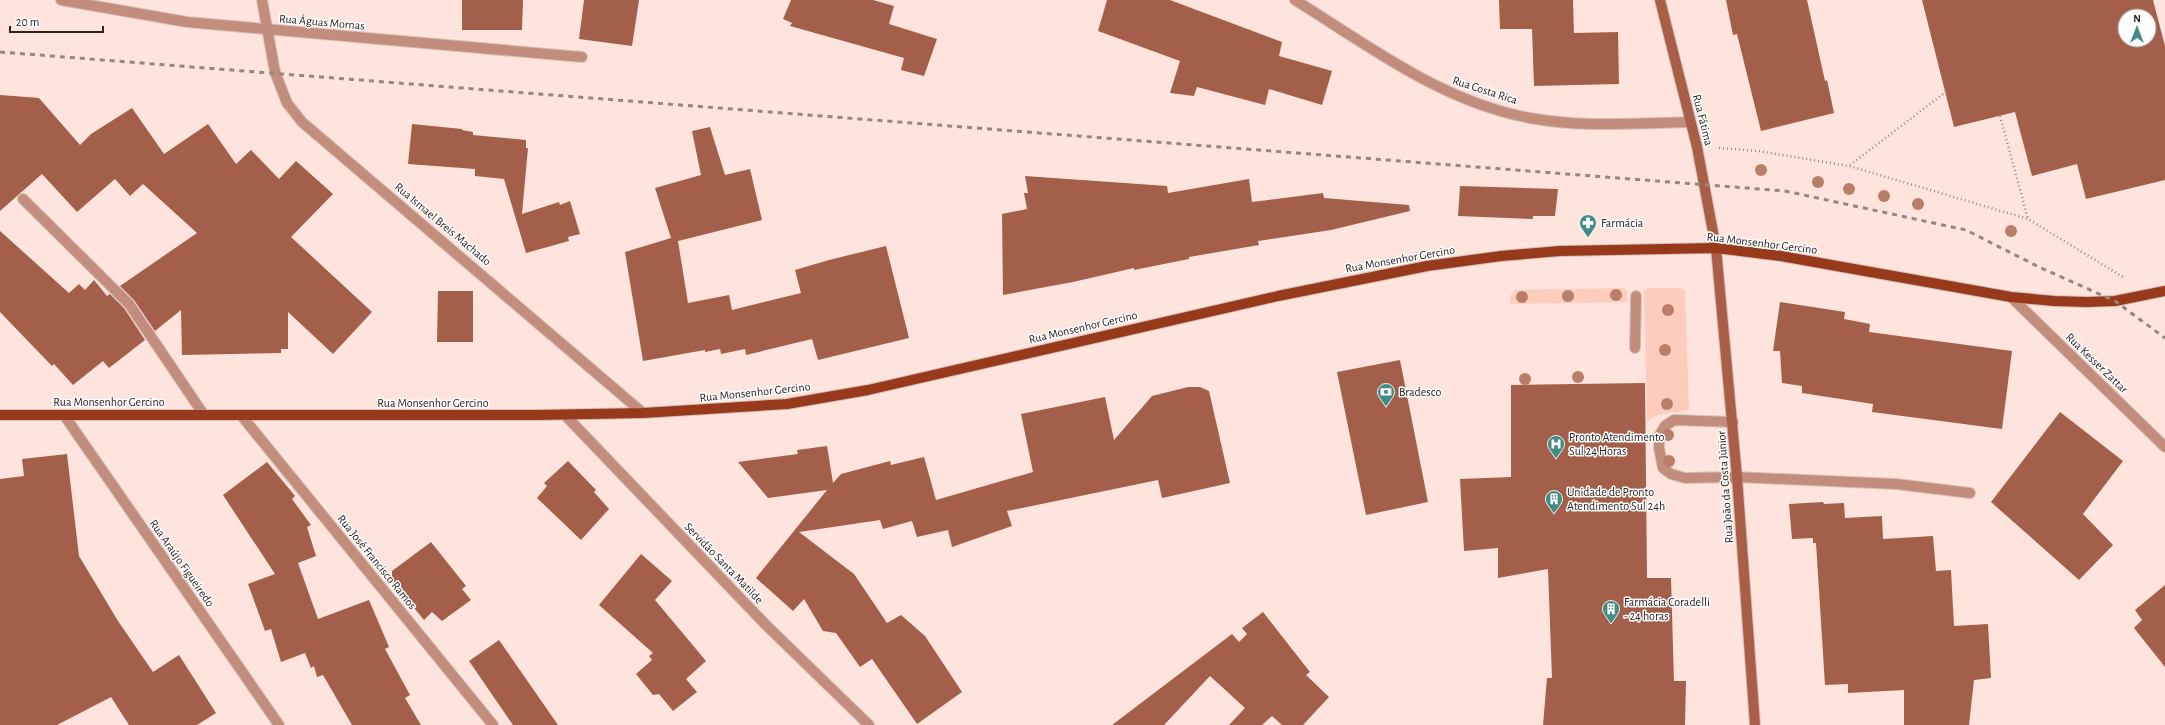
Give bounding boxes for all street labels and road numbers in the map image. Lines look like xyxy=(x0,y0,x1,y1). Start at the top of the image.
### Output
street label: Rua Águas Mornas xyxy=(279,11,365,32)
street label: Rua Costa Rica xyxy=(1451,74,1519,106)
street label: Rua Fátima xyxy=(1691,93,1715,147)
street label: Rua Ismael Breis Machado xyxy=(393,180,493,268)
street label: Rua Monsenhor Gercino xyxy=(1706,230,1818,256)
street label: Rua Monsenhor Gercino xyxy=(1344,243,1456,275)
street label: Rua Monsenhor Gercino xyxy=(1027,309,1139,345)
street label: Rua Kesser Zattar xyxy=(2064,331,2130,396)
street label: Rua Monsenhor Gercino xyxy=(699,380,811,404)
street label: Rua Monsenhor Gercino xyxy=(53,396,165,408)
street label: Rua Monsenhor Gercino xyxy=(377,397,489,409)
street label: Rua João da Costa Júnior xyxy=(1715,430,1735,544)
street label: Rua José Francisco Ramos xyxy=(335,512,419,612)
street label: Rua Araújo Figueiredo xyxy=(147,517,217,609)
street label: Servidão Santa Matilde xyxy=(682,520,766,606)

